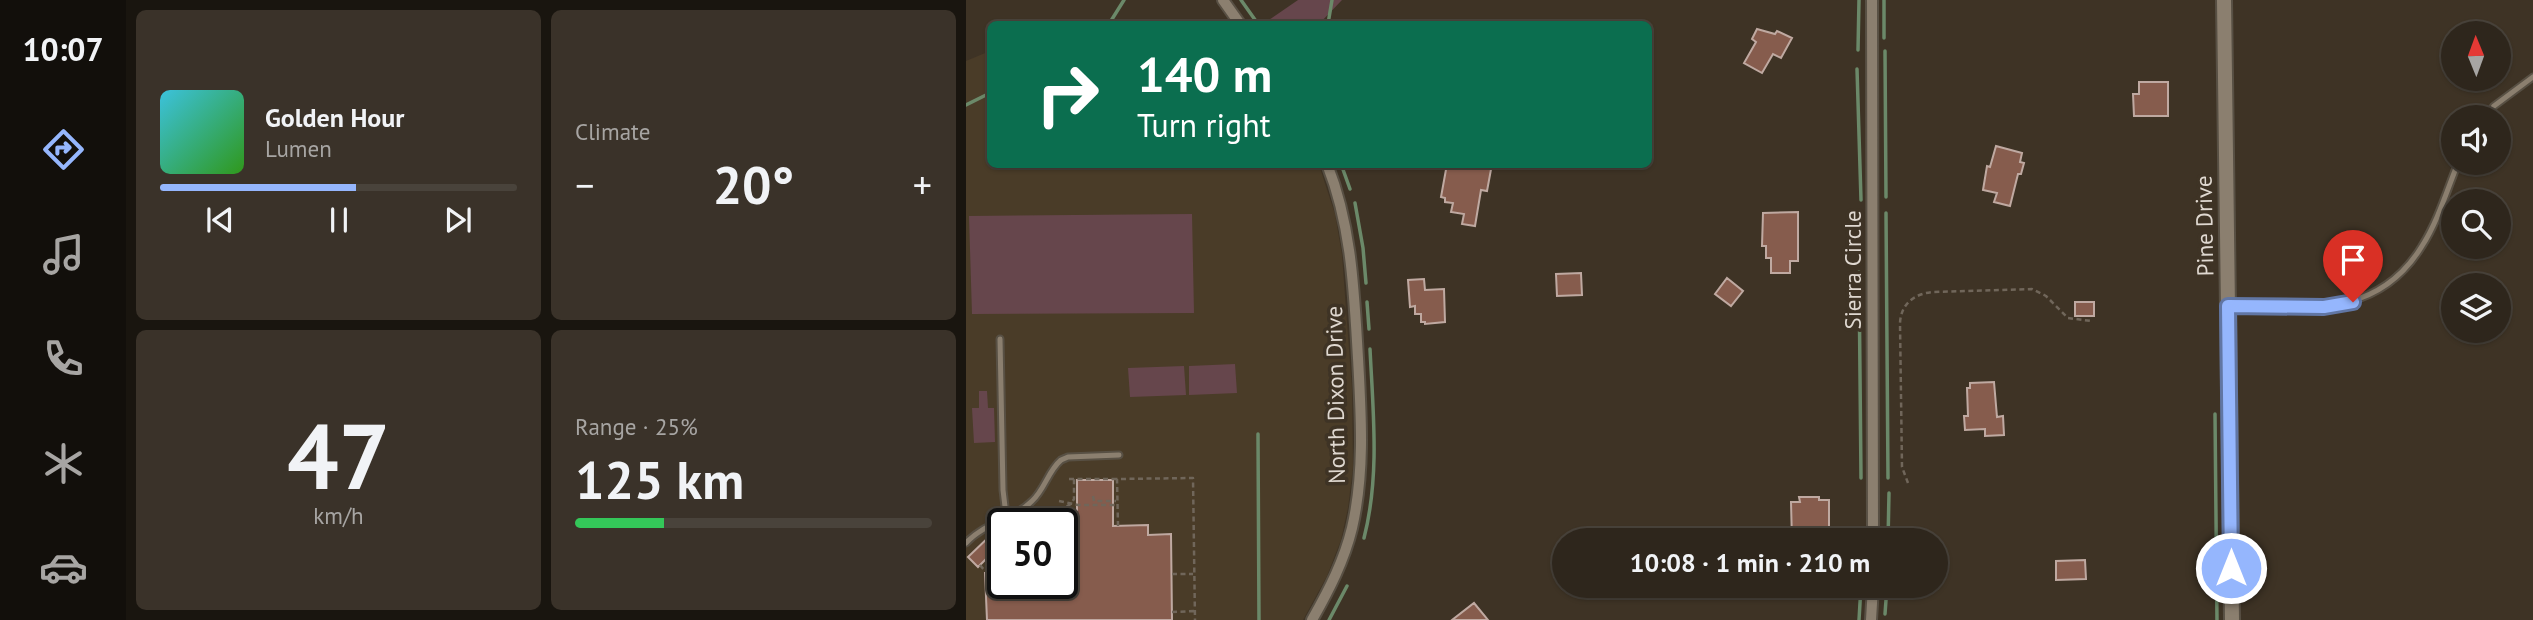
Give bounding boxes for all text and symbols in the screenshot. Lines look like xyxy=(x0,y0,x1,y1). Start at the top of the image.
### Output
north arrow xyxy=(2441,21,2511,91)
map controls xyxy=(2441,21,2511,343)
text: 10:07 xyxy=(22,28,104,70)
text: 140 m xyxy=(1137,42,1272,106)
icon: right xyxy=(1022,49,1113,140)
text: Golden Hour xyxy=(265,101,404,134)
text: Turn right xyxy=(1137,104,1271,146)
button: sound xyxy=(2441,105,2511,175)
text: Climate xyxy=(575,117,650,146)
icon: directions xyxy=(39,125,88,174)
text: Lumen xyxy=(265,134,332,163)
text: 20° xyxy=(713,151,794,218)
text: − xyxy=(575,160,594,209)
text: + xyxy=(913,160,932,209)
street label: Pine Drive xyxy=(2189,175,2219,277)
button: search xyxy=(2441,189,2511,259)
icon: previous xyxy=(201,201,239,239)
icon: pause xyxy=(320,201,358,239)
icon: next xyxy=(439,201,477,239)
street label: Sierra Circle xyxy=(1838,210,1867,330)
icon: music xyxy=(39,230,88,279)
pin xyxy=(2323,230,2383,302)
icon: arrive xyxy=(2334,241,2372,279)
button: layers xyxy=(2441,273,2511,343)
street label: North Dixon Drive xyxy=(1319,306,1351,484)
icon: phone xyxy=(39,334,88,383)
text: 47 xyxy=(287,396,390,514)
text: Range · 25% xyxy=(575,412,698,441)
icon: climate xyxy=(39,439,88,488)
text: 125 km xyxy=(575,446,744,513)
text: km/h xyxy=(313,501,364,530)
speed limit sign: 50 xyxy=(987,508,1078,599)
position arrow xyxy=(2194,531,2268,605)
icon: car xyxy=(39,543,88,592)
text: 10:08 · 1 min · 210 m xyxy=(1630,546,1870,579)

